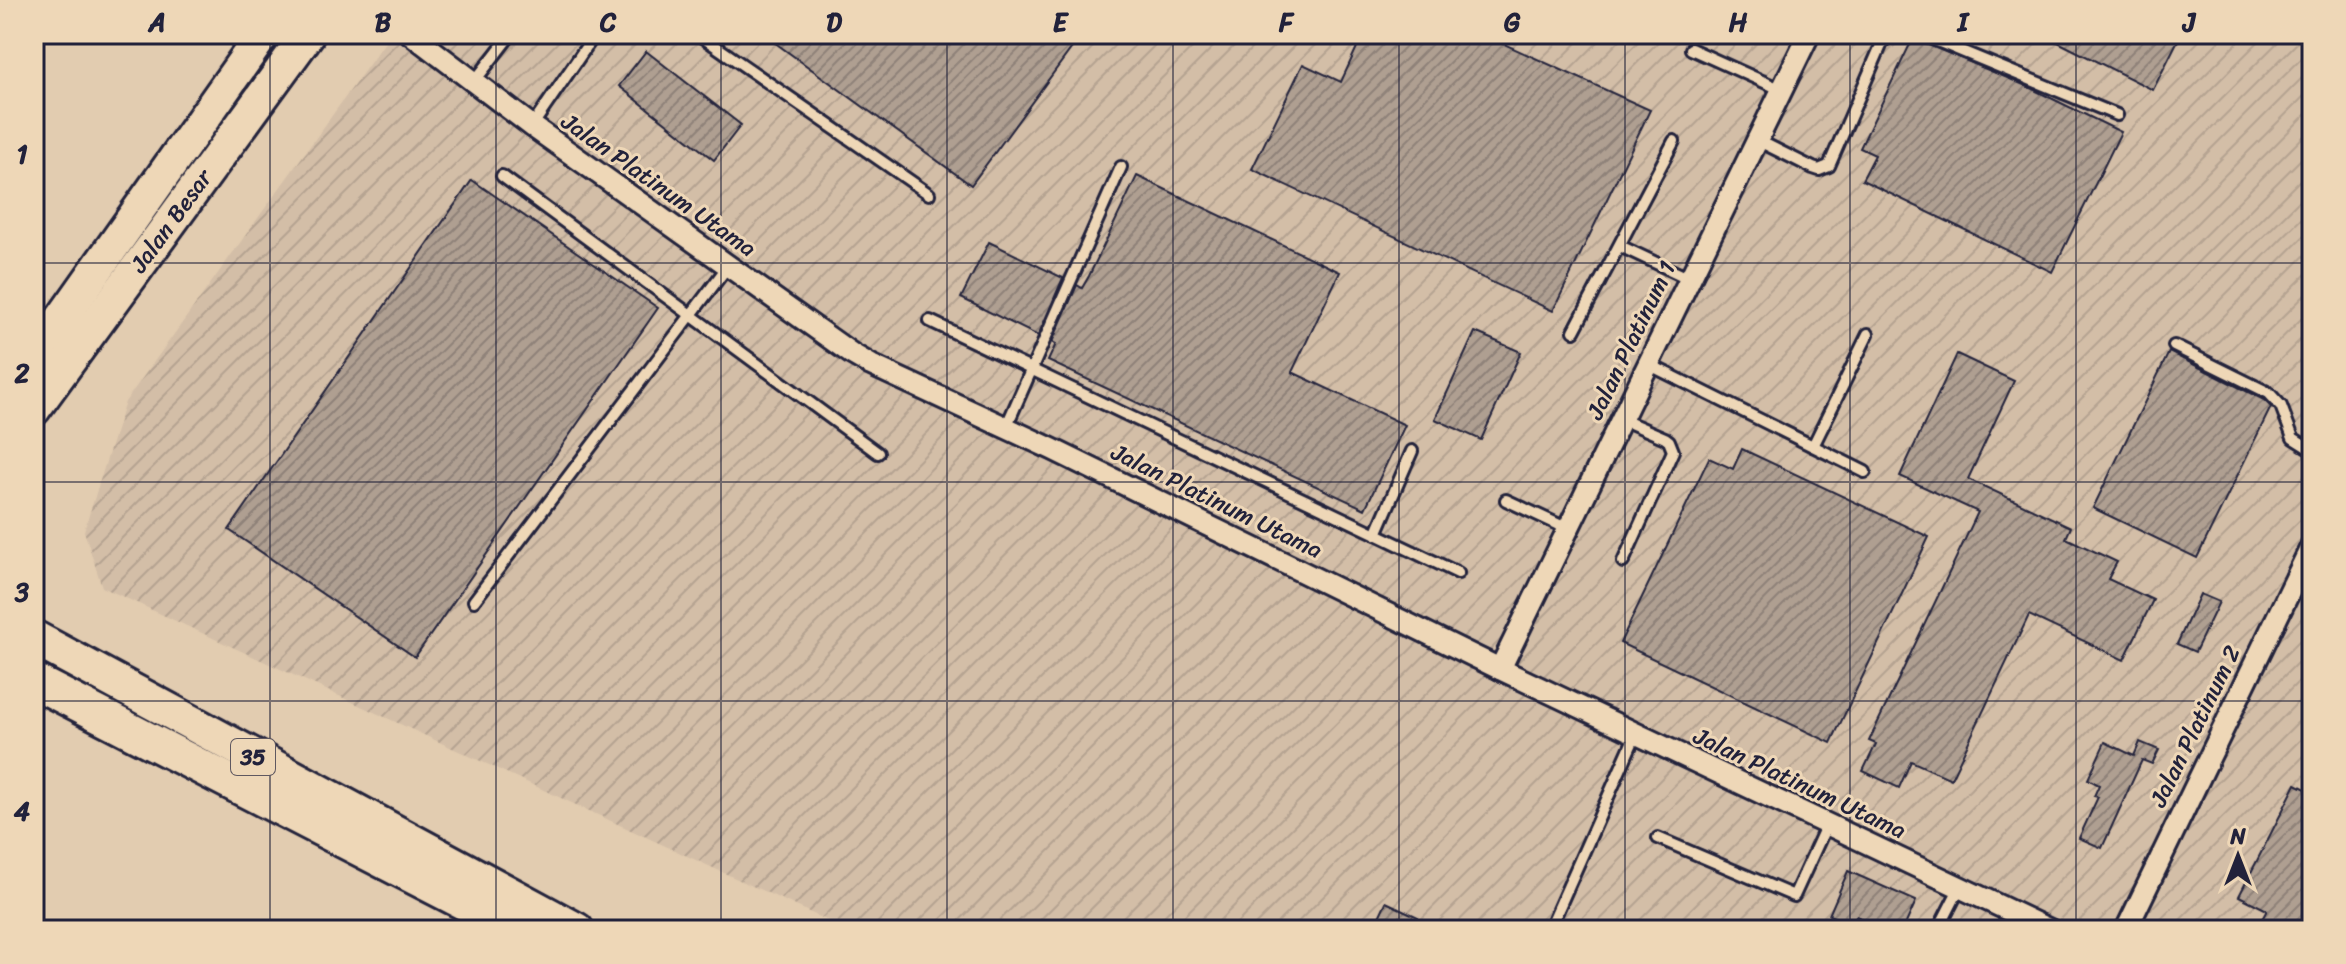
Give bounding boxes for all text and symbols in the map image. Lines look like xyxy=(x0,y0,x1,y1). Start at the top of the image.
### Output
text: A xyxy=(147,0,166,45)
text: B xyxy=(375,0,392,45)
text: C xyxy=(599,0,617,45)
text: D xyxy=(826,0,842,45)
text: E xyxy=(1053,0,1070,45)
text: F xyxy=(1278,0,1295,45)
text: G xyxy=(1504,0,1521,45)
text: H xyxy=(1729,0,1748,45)
text: I xyxy=(1956,0,1971,45)
text: J xyxy=(2181,0,2197,45)
street label: Jalan Platinum Utama xyxy=(552,101,766,268)
text: 1 xyxy=(16,131,28,177)
street label: Jalan Besar xyxy=(118,158,225,283)
street label: Jalan Platinum 1 xyxy=(1574,253,1688,428)
text: 2 xyxy=(13,350,30,396)
street label: Jalan Platinum Utama xyxy=(1103,431,1330,570)
text: 3 xyxy=(14,569,30,615)
street label: Jalan Platinum 2 xyxy=(2137,638,2252,815)
street label: Jalan Platinum Utama xyxy=(1686,715,1913,851)
road number: 35 xyxy=(231,739,275,775)
text: 4 xyxy=(14,788,30,834)
north arrow xyxy=(2198,816,2278,896)
text: N xyxy=(2229,817,2246,856)

